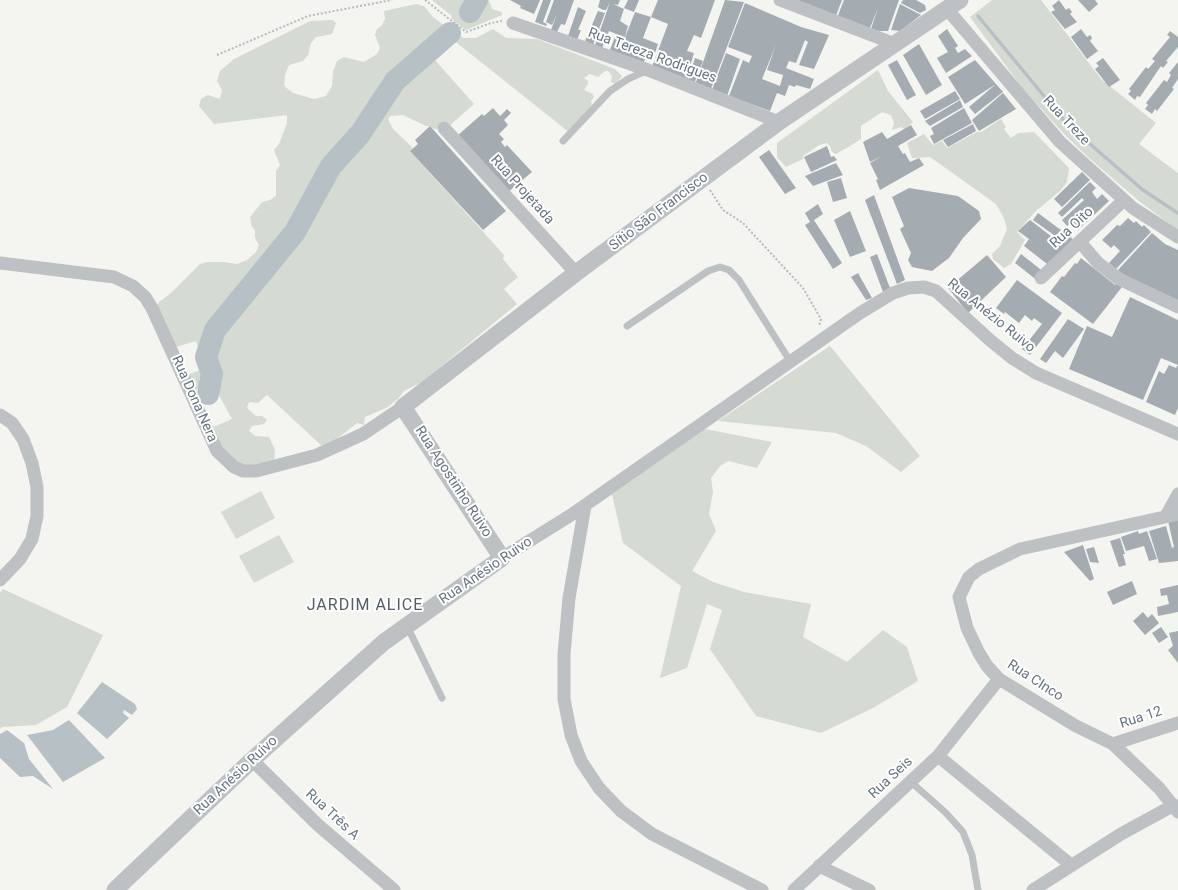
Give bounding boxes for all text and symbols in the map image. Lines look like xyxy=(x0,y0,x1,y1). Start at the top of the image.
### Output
street label: Rua Tereza Rodrigues xyxy=(585,25,719,87)
street label: Rua Treze xyxy=(1039,93,1093,149)
street label: Rua Projetada xyxy=(487,152,557,228)
street label: Sítio São Francisco xyxy=(606,169,712,255)
street label: Rua Oito xyxy=(1047,204,1097,252)
street label: Rua Anézio Ruivo xyxy=(944,276,1038,356)
street label: Rua Dona Nera xyxy=(167,353,221,445)
street label: Rua Agostinho Ruivo xyxy=(411,423,495,541)
street label: Rua Anésio Ruivo xyxy=(436,534,536,608)
district label: JARDIM ALICE xyxy=(307,596,423,616)
street label: Rua CInco xyxy=(1004,657,1066,705)
street label: Rua 12 xyxy=(1118,703,1164,733)
street label: Rua Anésio Ruivo xyxy=(191,733,281,819)
street label: Rua Seis xyxy=(866,754,916,802)
street label: Rua Três A xyxy=(302,786,362,844)

